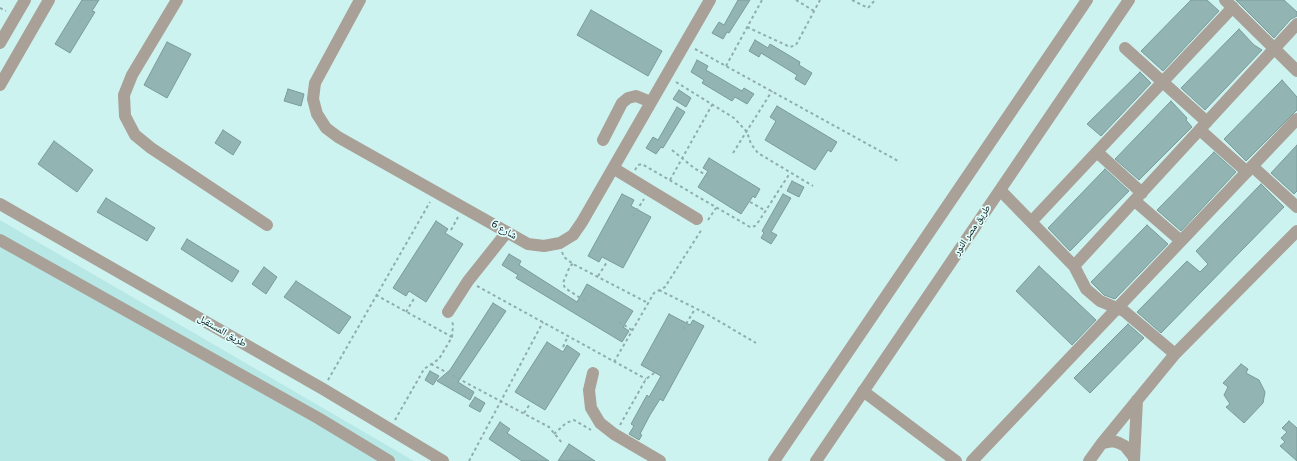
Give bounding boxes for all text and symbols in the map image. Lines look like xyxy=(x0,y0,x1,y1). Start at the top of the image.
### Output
street label: طريق مصر النور xyxy=(951,203,993,257)
street label: شارع 6 xyxy=(489,218,519,242)
street label: طريق المستقبل xyxy=(195,312,249,350)

